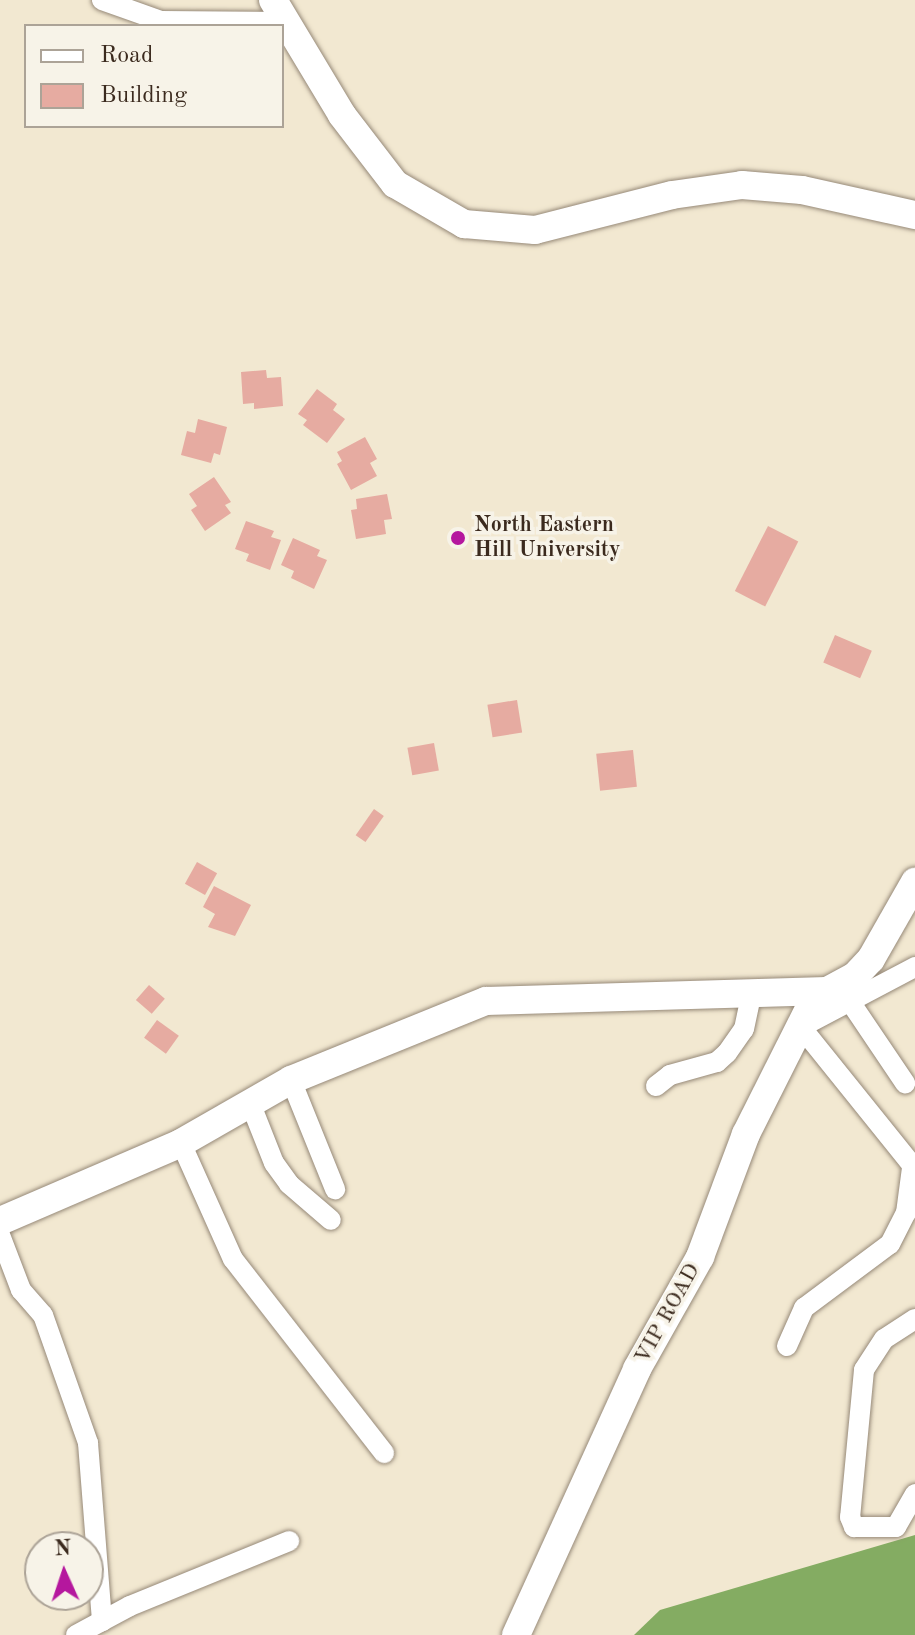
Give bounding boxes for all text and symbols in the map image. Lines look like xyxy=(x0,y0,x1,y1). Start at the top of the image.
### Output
legend xyxy=(24,24,284,128)
text: Road xyxy=(100,44,153,68)
text: Building xyxy=(100,84,187,108)
place label: North Eastern Hill University xyxy=(474,512,620,564)
marker: North Eastern Hill University xyxy=(449,529,467,547)
street label: VIP ROAD xyxy=(630,1259,706,1369)
north arrow xyxy=(24,1531,104,1611)
text: N xyxy=(54,1538,72,1560)

